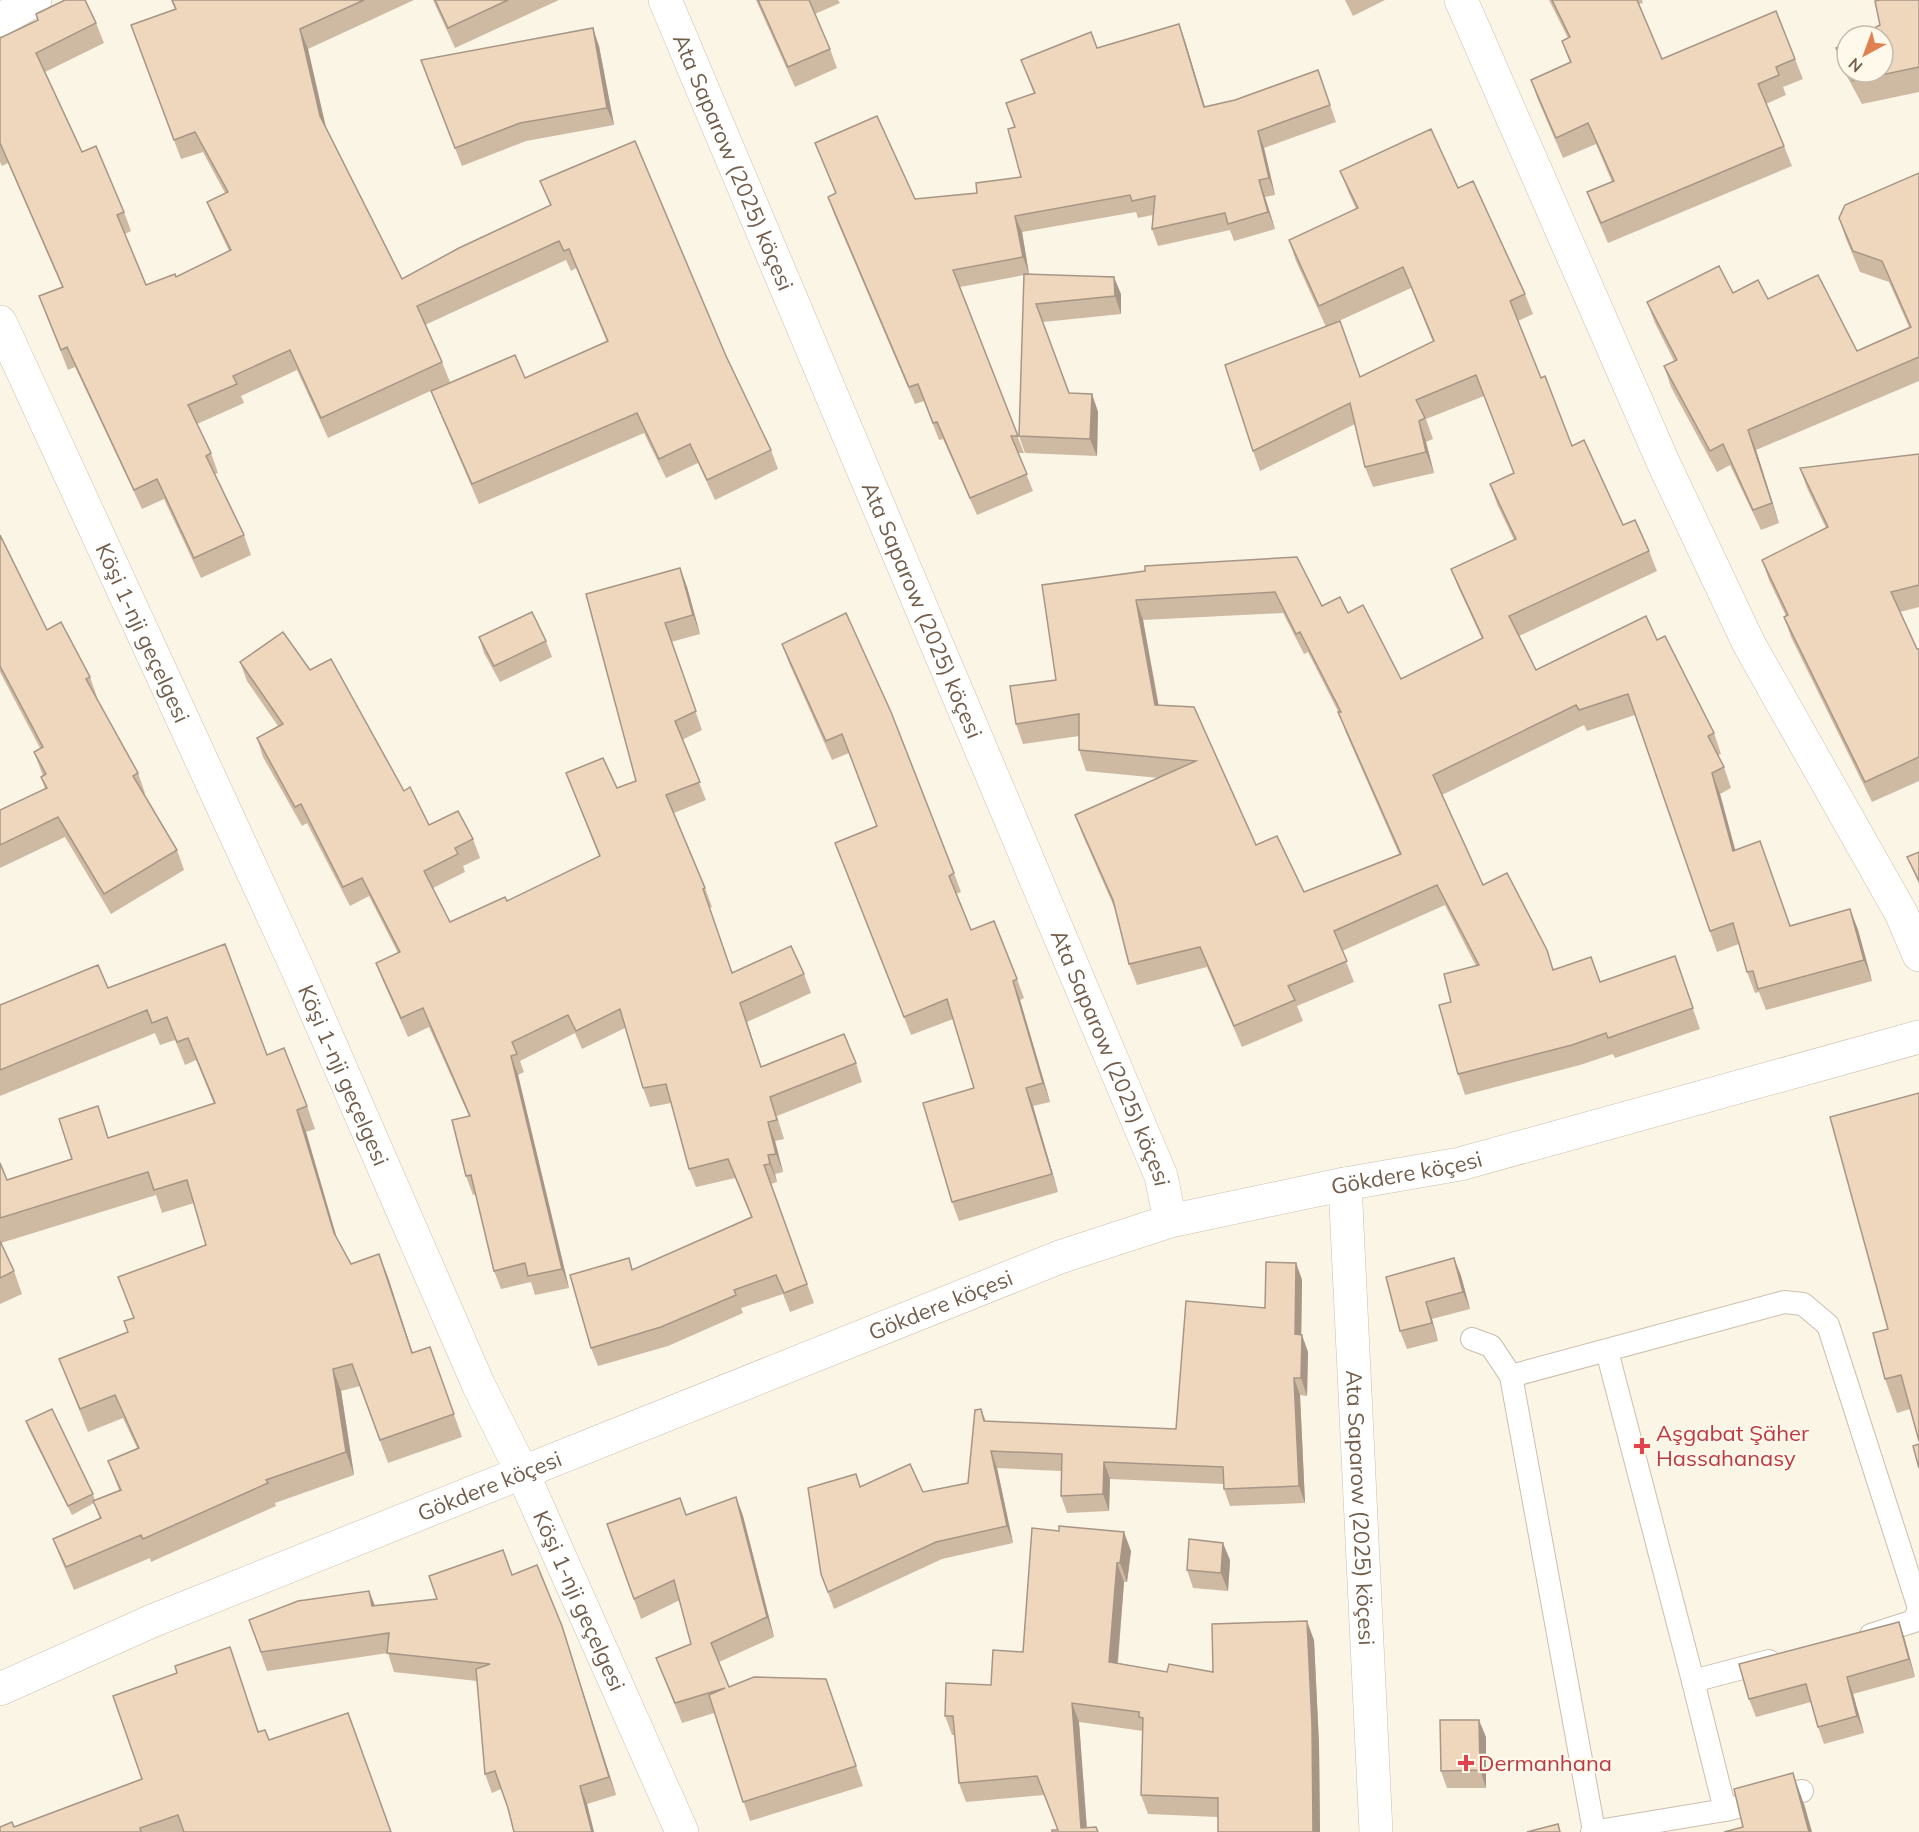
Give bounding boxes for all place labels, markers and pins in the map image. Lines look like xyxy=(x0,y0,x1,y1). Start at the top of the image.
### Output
place label: Aşgabat Şäher Hassahanasy xyxy=(1656,1419,1809,1472)
marker: Aşgabat Şäher Hassahanasy xyxy=(1633,1437,1651,1455)
place label: Dermanhana xyxy=(1478,1749,1612,1777)
marker: Dermanhana xyxy=(1459,1756,1473,1770)

